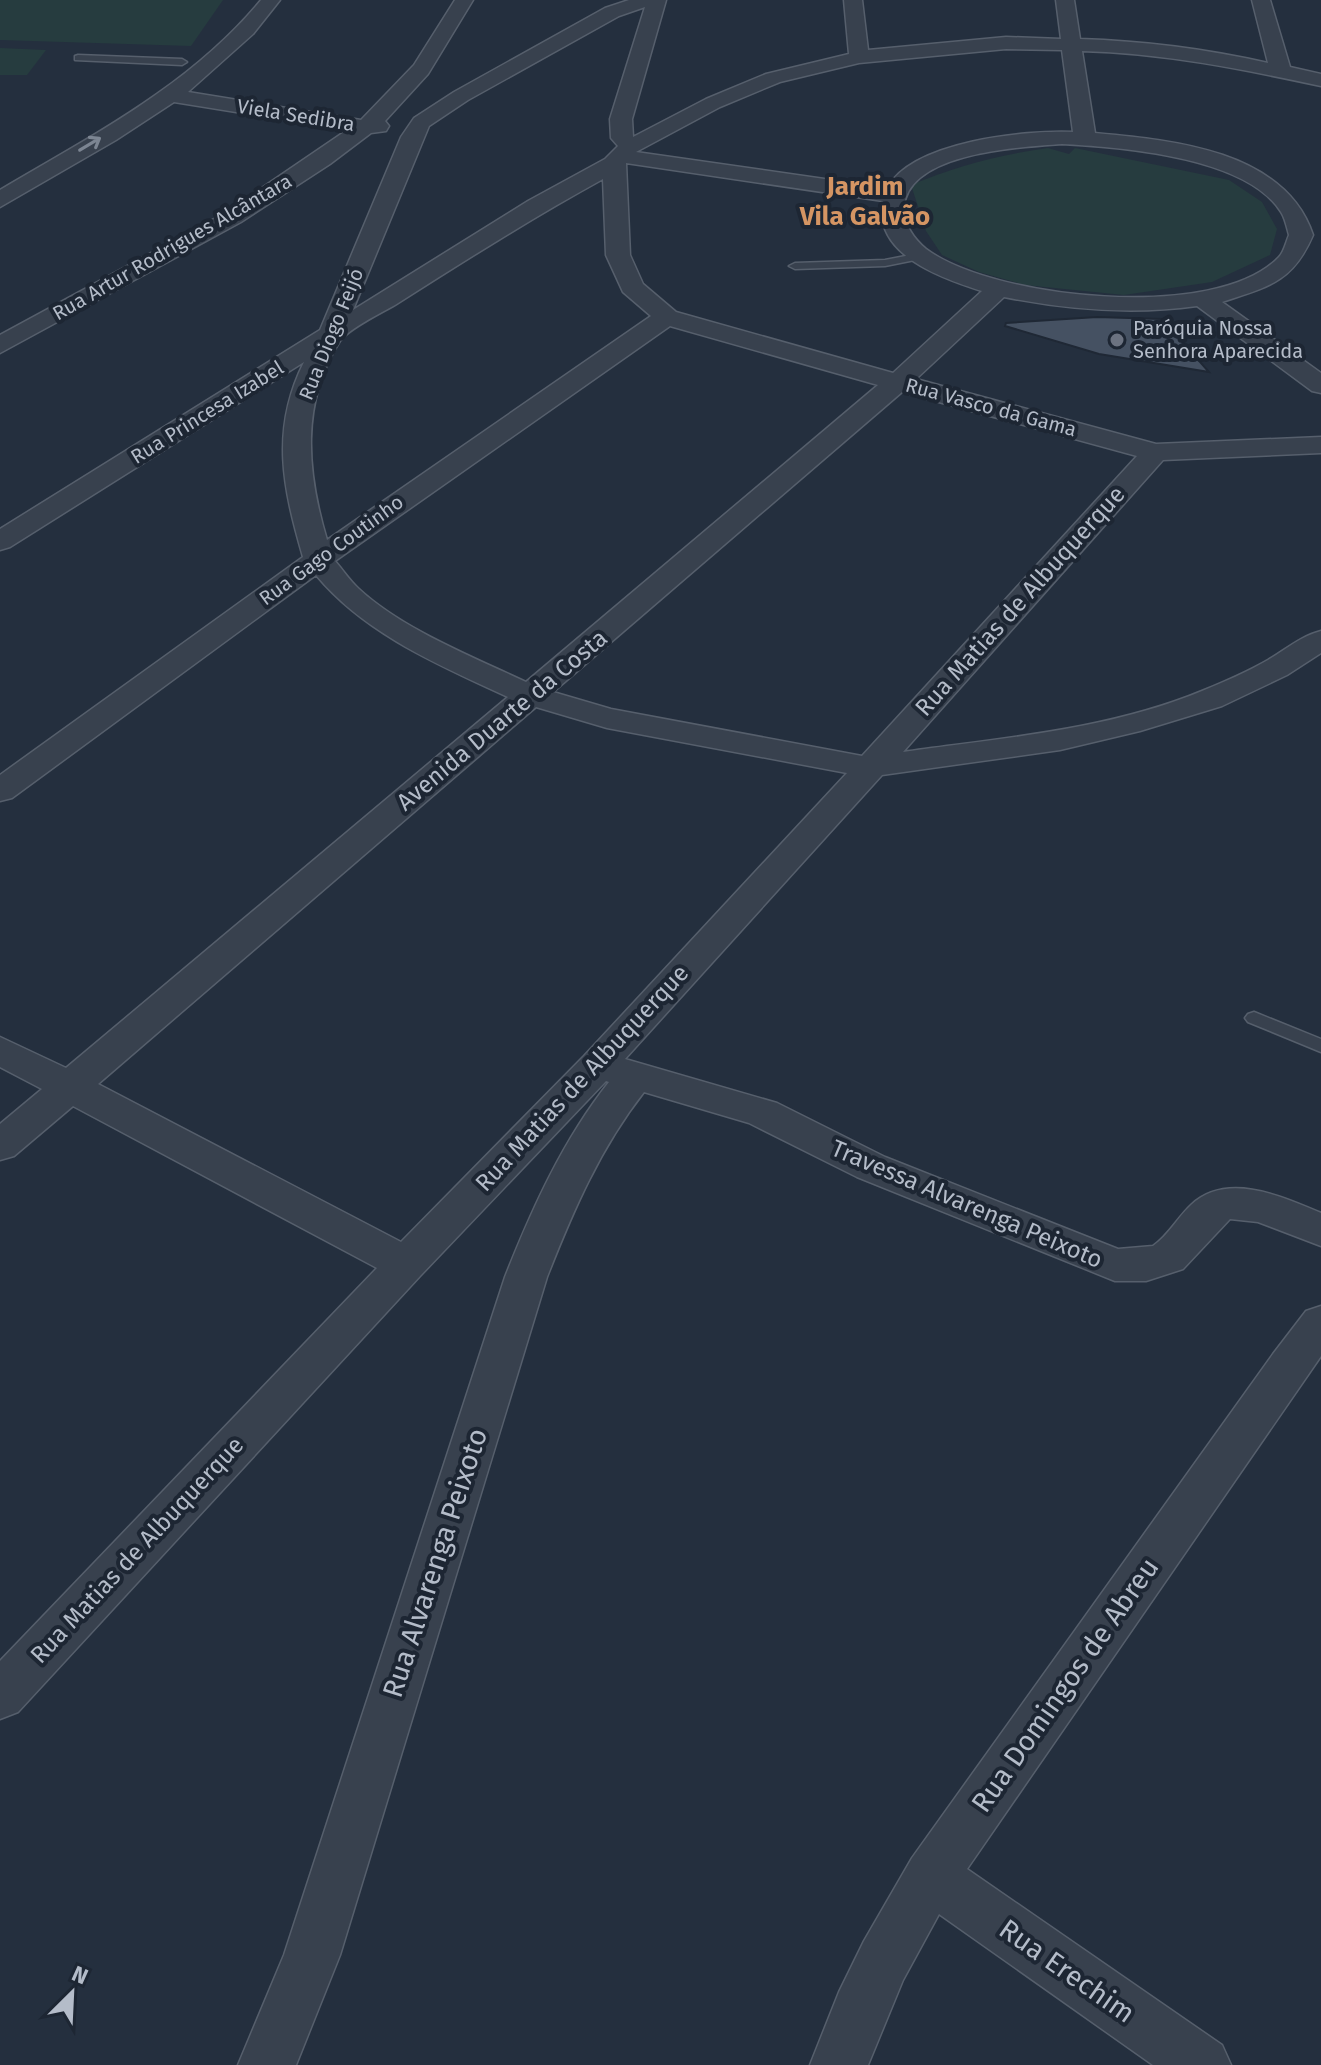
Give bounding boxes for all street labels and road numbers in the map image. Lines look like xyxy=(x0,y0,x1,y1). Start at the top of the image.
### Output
street label: Viela Sedibra xyxy=(235,94,357,136)
street label: Rua Artur Rodrigues Alcântara xyxy=(48,169,296,325)
street label: Rua Diogo Feijó xyxy=(294,265,368,403)
street label: Rua Princesa Izabel xyxy=(126,355,288,469)
street label: Rua Vasco da Gama xyxy=(903,373,1079,441)
street label: Rua Matias de Albuquerque xyxy=(909,480,1131,722)
street label: Rua Gago Coutinho xyxy=(254,490,408,610)
street label: Avenida Duarte da Costa xyxy=(391,624,613,816)
street label: Rua Matias de Albuquerque xyxy=(470,959,694,1197)
street label: Travessa Alvarenga Peixoto xyxy=(827,1134,1107,1274)
street label: Rua Alvarenga Peixoto xyxy=(376,1424,494,1702)
street label: Rua Matias de Albuquerque xyxy=(25,1431,249,1669)
street label: Rua Domingos de Abreu xyxy=(965,1551,1165,1819)
street label: Rua Erechim xyxy=(993,1912,1141,2030)

